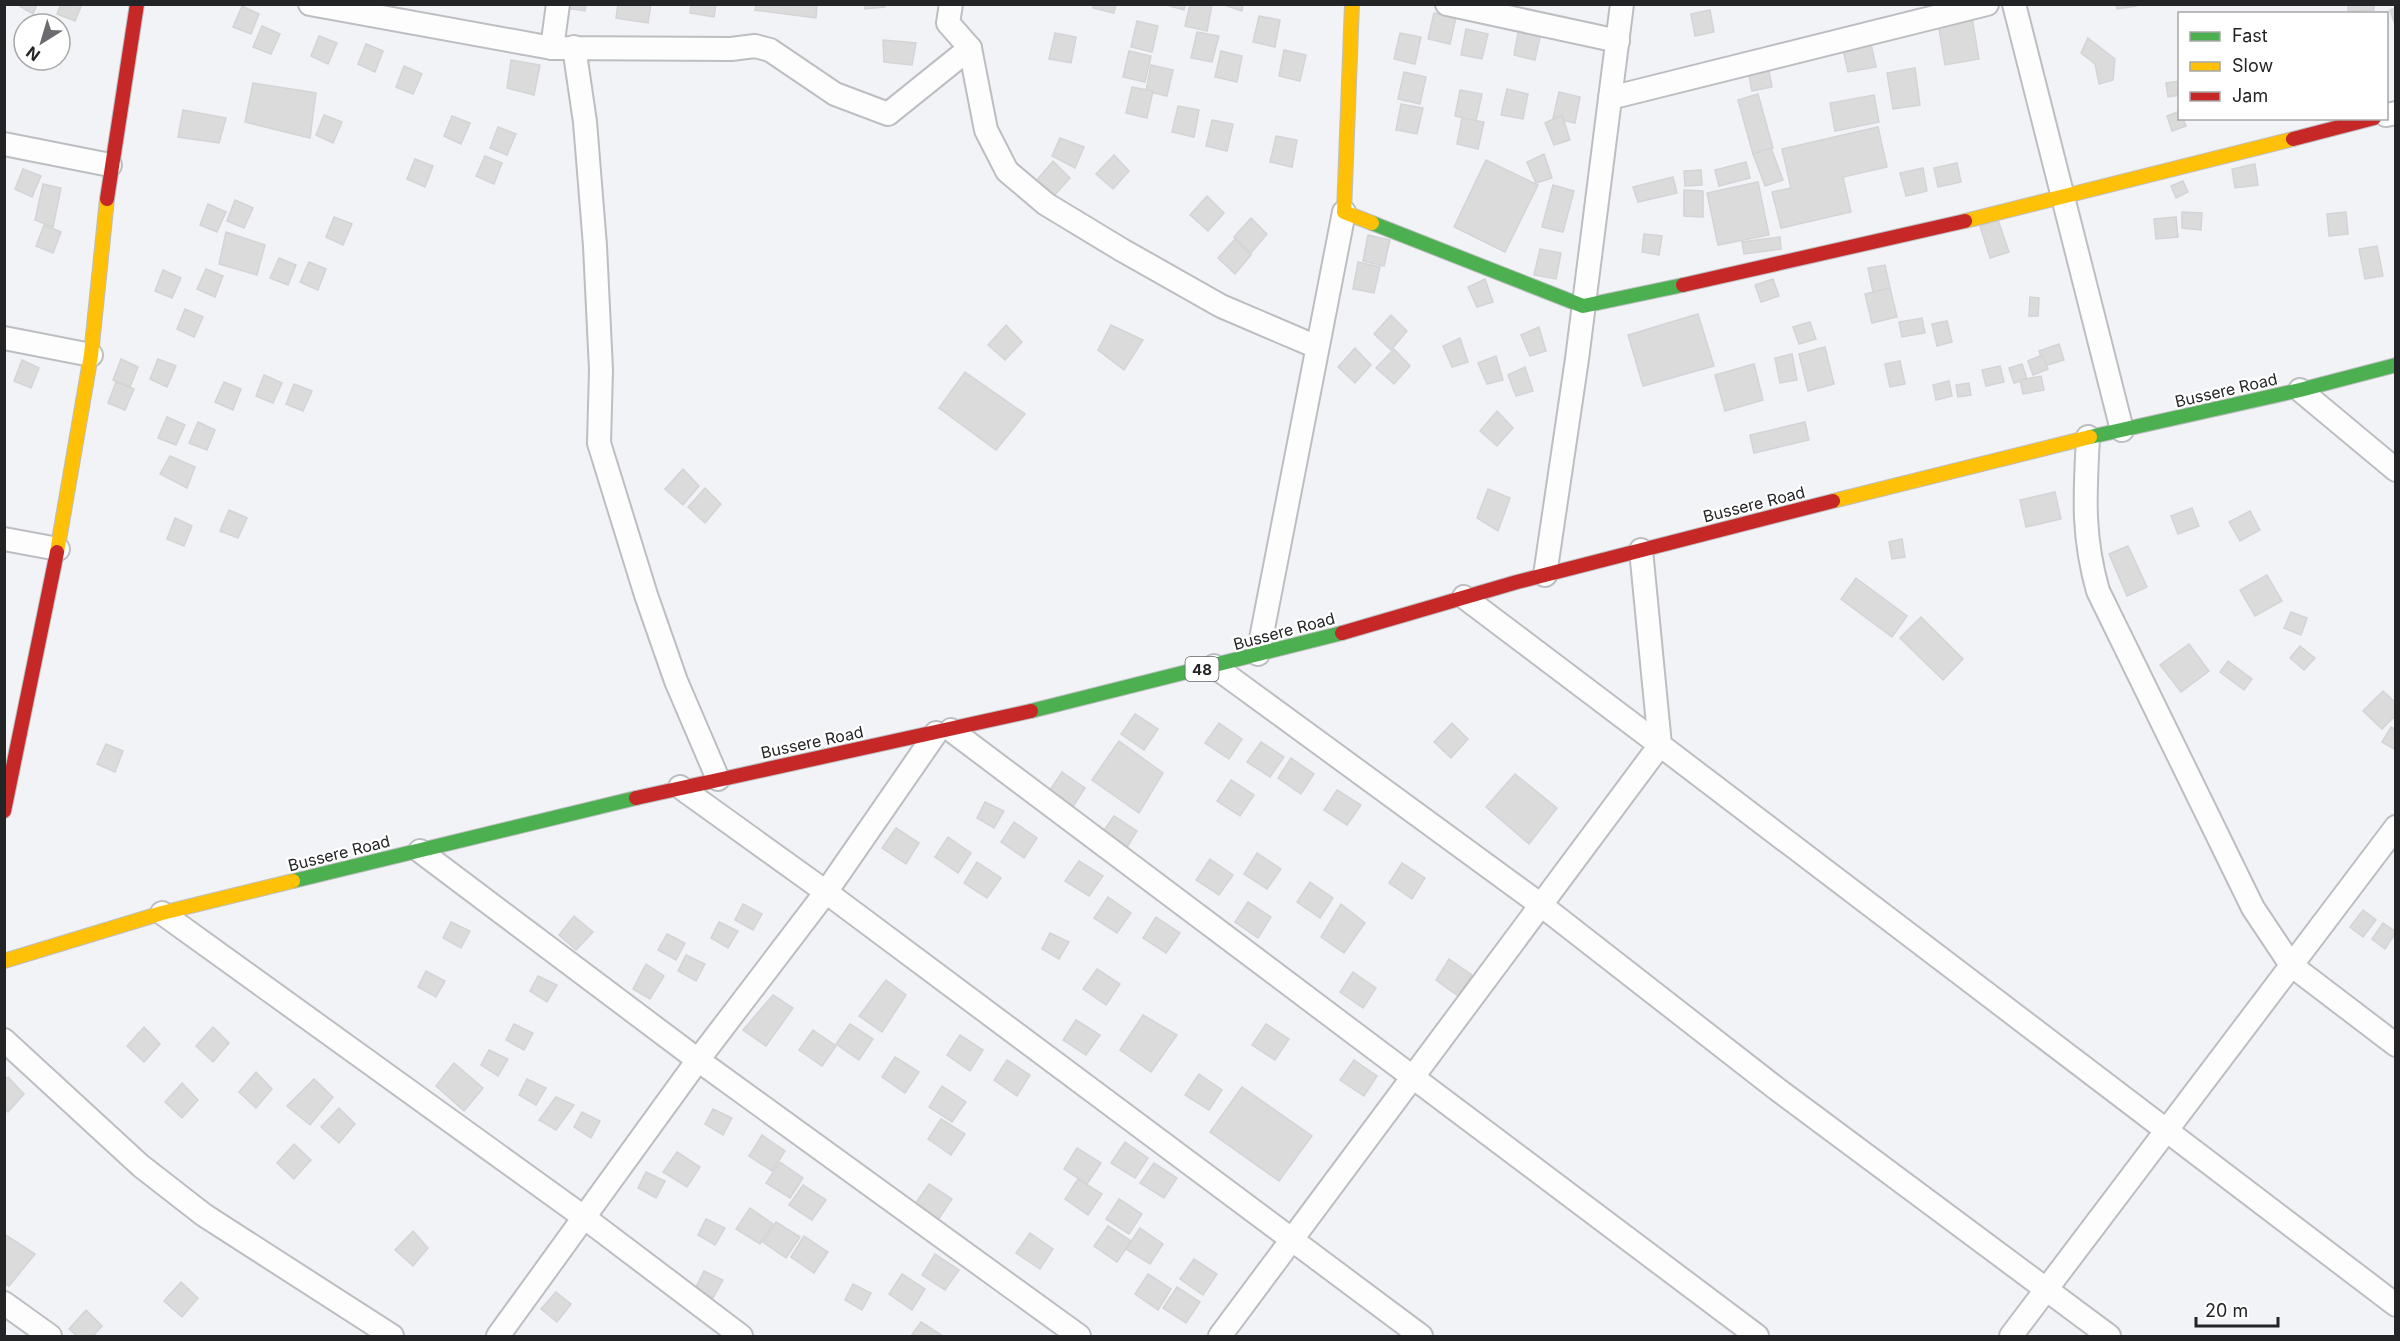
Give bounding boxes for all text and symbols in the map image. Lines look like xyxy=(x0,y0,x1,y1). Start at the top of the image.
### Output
north arrow xyxy=(12,12,72,72)
legend xyxy=(2178,12,2388,120)
text: Fast xyxy=(2232,25,2268,46)
text: N xyxy=(22,42,44,66)
text: Slow xyxy=(2232,55,2273,76)
text: Jam xyxy=(2232,85,2268,106)
street label: Bussere Road xyxy=(2173,369,2279,411)
street label: Bussere Road xyxy=(1701,482,1807,526)
street label: Bussere Road xyxy=(1231,608,1337,654)
road number: 48 xyxy=(1186,657,1218,681)
street label: Bussere Road xyxy=(759,721,865,763)
street label: Bussere Road xyxy=(286,831,392,875)
scale bar xyxy=(2196,1290,2278,1328)
text: 20 m xyxy=(2205,1300,2248,1321)

